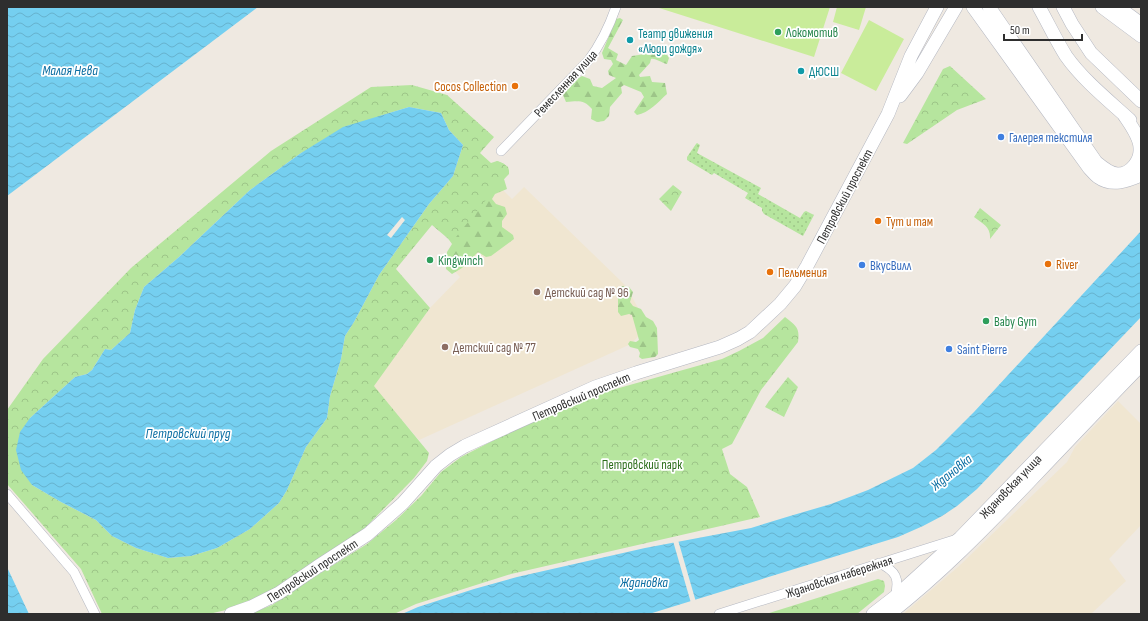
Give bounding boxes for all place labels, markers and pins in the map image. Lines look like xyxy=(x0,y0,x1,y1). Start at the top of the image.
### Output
place label: Локомотив xyxy=(785,25,838,41)
place label: Театр движения «Люди дождя» xyxy=(638,26,713,57)
marker: Локомотив xyxy=(773,27,783,37)
marker: Театр движения «Люди дождя» xyxy=(625,35,635,45)
place label: ДЮСШ xyxy=(809,64,839,80)
marker: ДЮСШ xyxy=(796,66,806,76)
place label: Cocos Collection xyxy=(434,79,507,95)
marker: Cocos Collection xyxy=(510,81,520,91)
place label: Галерея текстиля xyxy=(1009,130,1092,146)
marker: Галерея текстиля xyxy=(996,132,1006,142)
place label: Тут и там xyxy=(886,214,933,230)
marker: Тут и там xyxy=(873,216,883,226)
place label: Kingwinch xyxy=(438,253,483,269)
marker: Kingwinch xyxy=(425,255,435,265)
place label: River xyxy=(1056,257,1079,273)
place label: ВкусВилл xyxy=(870,258,912,274)
marker: River xyxy=(1043,259,1053,269)
marker: ВкусВилл xyxy=(857,260,867,270)
place label: Пельмения xyxy=(778,265,827,281)
marker: Пельмения xyxy=(765,267,775,277)
place label: Детский сад № 96 xyxy=(545,285,629,301)
marker: Детский сад № 96 xyxy=(532,287,542,297)
place label: Baby Gym xyxy=(994,314,1037,330)
marker: Baby Gym xyxy=(981,316,991,326)
place label: Детский сад № 77 xyxy=(453,340,536,356)
marker: Детский сад № 77 xyxy=(440,342,450,352)
place label: Saint Pierre xyxy=(957,342,1007,358)
marker: Saint Pierre xyxy=(944,344,954,354)

